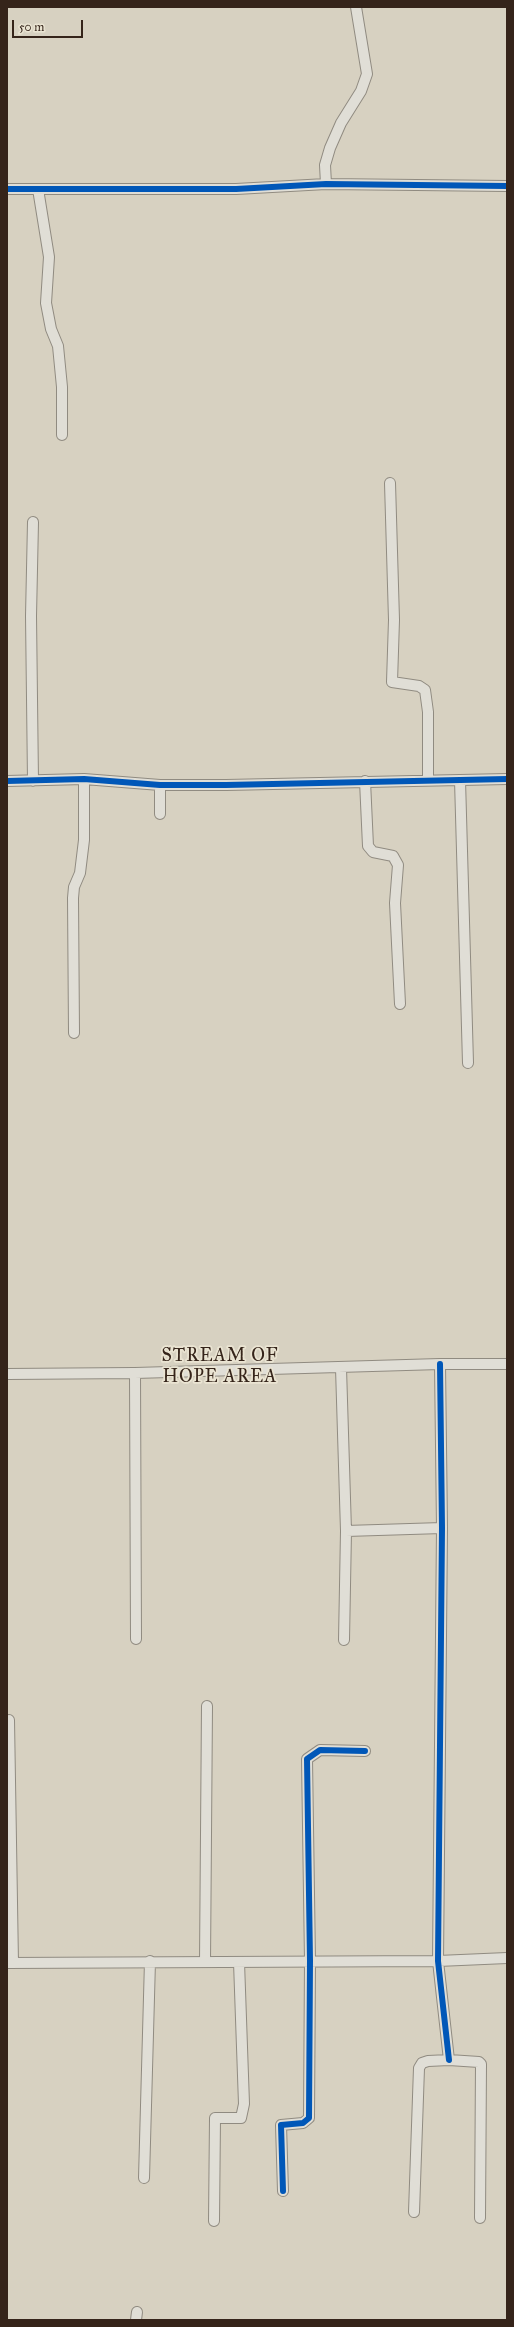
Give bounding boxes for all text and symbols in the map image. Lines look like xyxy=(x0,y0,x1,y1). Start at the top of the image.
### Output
scale bar xyxy=(14,12,85,38)
text: 50 m xyxy=(19,20,44,34)
district label: STREAM OF HOPE AREA xyxy=(161,1346,279,1388)

